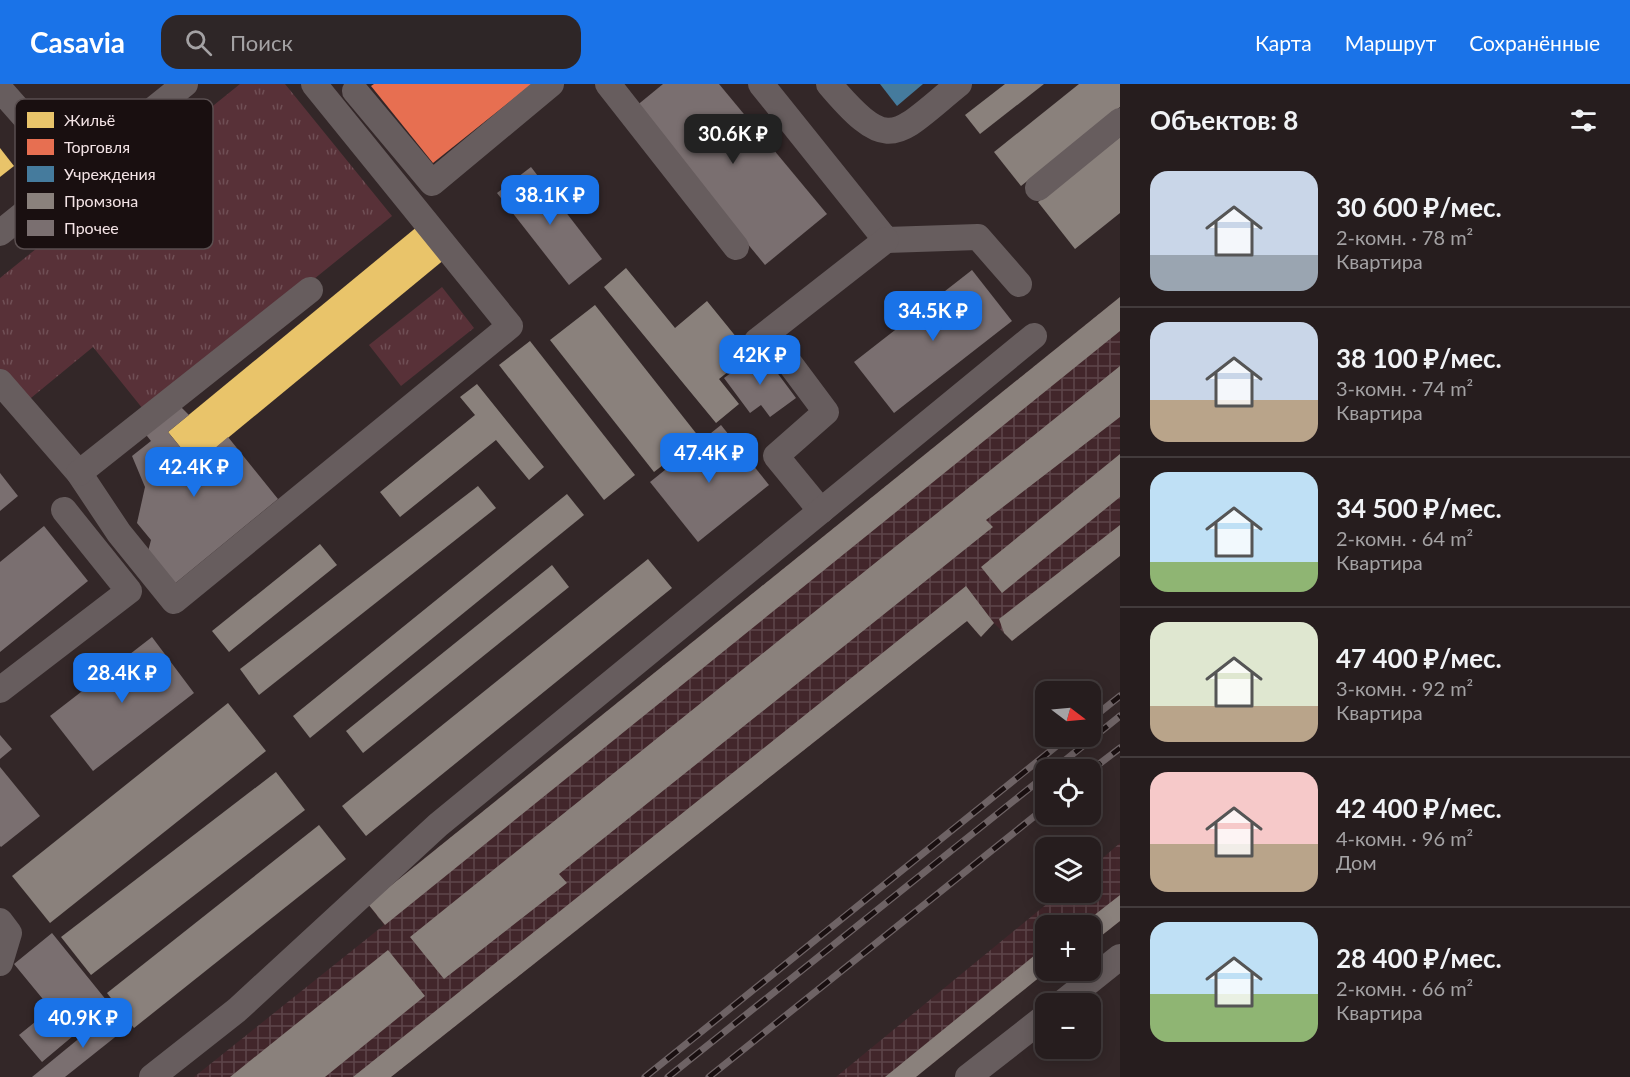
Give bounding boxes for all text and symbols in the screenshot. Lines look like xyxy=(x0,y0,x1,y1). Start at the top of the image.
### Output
search box xyxy=(161,15,581,69)
text: Casavia xyxy=(30,25,125,59)
icon: search xyxy=(182,26,215,59)
text: Поиск xyxy=(230,29,293,56)
text: Карта xyxy=(1255,30,1312,55)
text: Маршрут xyxy=(1345,30,1436,55)
text: Сохранённые xyxy=(1469,30,1600,55)
legend xyxy=(15,99,213,249)
text: Объектов: 8 xyxy=(1150,104,1298,136)
icon: filters xyxy=(1567,104,1600,137)
text: Жильё xyxy=(64,110,115,129)
pin: 30.6K ₽ xyxy=(678,114,788,165)
text: 30.6K ₽ xyxy=(698,121,768,145)
text: Торговля xyxy=(64,137,130,156)
text: Учреждения xyxy=(64,164,156,183)
pin: 38.1K ₽ xyxy=(495,175,605,226)
text: 38.1K ₽ xyxy=(515,182,585,206)
text: Промзона xyxy=(64,191,138,210)
text: 30 600 ₽/мес. xyxy=(1336,191,1502,223)
icon: home xyxy=(1198,195,1270,267)
text: Прочее xyxy=(64,218,119,237)
text: 2-комн. · 78 m² xyxy=(1336,225,1473,249)
text: Квартира xyxy=(1336,249,1423,273)
pin: 34.5K ₽ xyxy=(878,291,988,342)
text: 34.5K ₽ xyxy=(898,298,968,322)
pin: 42K ₽ xyxy=(718,335,802,386)
text: 42K ₽ xyxy=(733,342,787,366)
text: 38 100 ₽/мес. xyxy=(1336,342,1502,374)
icon: home xyxy=(1198,346,1270,418)
text: 3-комн. · 74 m² xyxy=(1336,376,1473,400)
text: Квартира xyxy=(1336,400,1423,424)
pin: 47.4K ₽ xyxy=(654,433,764,484)
text: 47.4K ₽ xyxy=(674,440,744,464)
pin: 42.4K ₽ xyxy=(139,447,249,498)
text: 42.4K ₽ xyxy=(159,454,229,478)
text: 34 500 ₽/мес. xyxy=(1336,492,1502,524)
icon: home xyxy=(1198,496,1270,568)
text: 2-комн. · 64 m² xyxy=(1336,526,1473,550)
text: Квартира xyxy=(1336,550,1423,574)
text: 47 400 ₽/мес. xyxy=(1336,642,1502,674)
icon: home xyxy=(1198,646,1270,718)
pin: 28.4K ₽ xyxy=(67,653,177,704)
text: 28.4K ₽ xyxy=(87,660,157,684)
text: 3-комн. · 92 m² xyxy=(1336,676,1473,700)
north arrow xyxy=(1035,681,1101,747)
map controls xyxy=(1035,681,1101,1059)
text: Квартира xyxy=(1336,700,1423,724)
button: locate xyxy=(1035,759,1101,825)
text: 42 400 ₽/мес. xyxy=(1336,792,1502,824)
icon: home xyxy=(1198,796,1270,868)
text: 4-комн. · 96 m² xyxy=(1336,826,1473,850)
button: layers xyxy=(1035,837,1101,903)
text: Дом xyxy=(1336,850,1377,874)
button: + xyxy=(1035,915,1101,981)
text: 28 400 ₽/мес. xyxy=(1336,942,1502,974)
icon: home xyxy=(1198,946,1270,1018)
text: 2-комн. · 66 m² xyxy=(1336,976,1473,1000)
button: − xyxy=(1035,993,1101,1059)
pin: 40.9K ₽ xyxy=(28,998,138,1049)
text: Квартира xyxy=(1336,1000,1423,1024)
text: 40.9K ₽ xyxy=(48,1005,118,1029)

